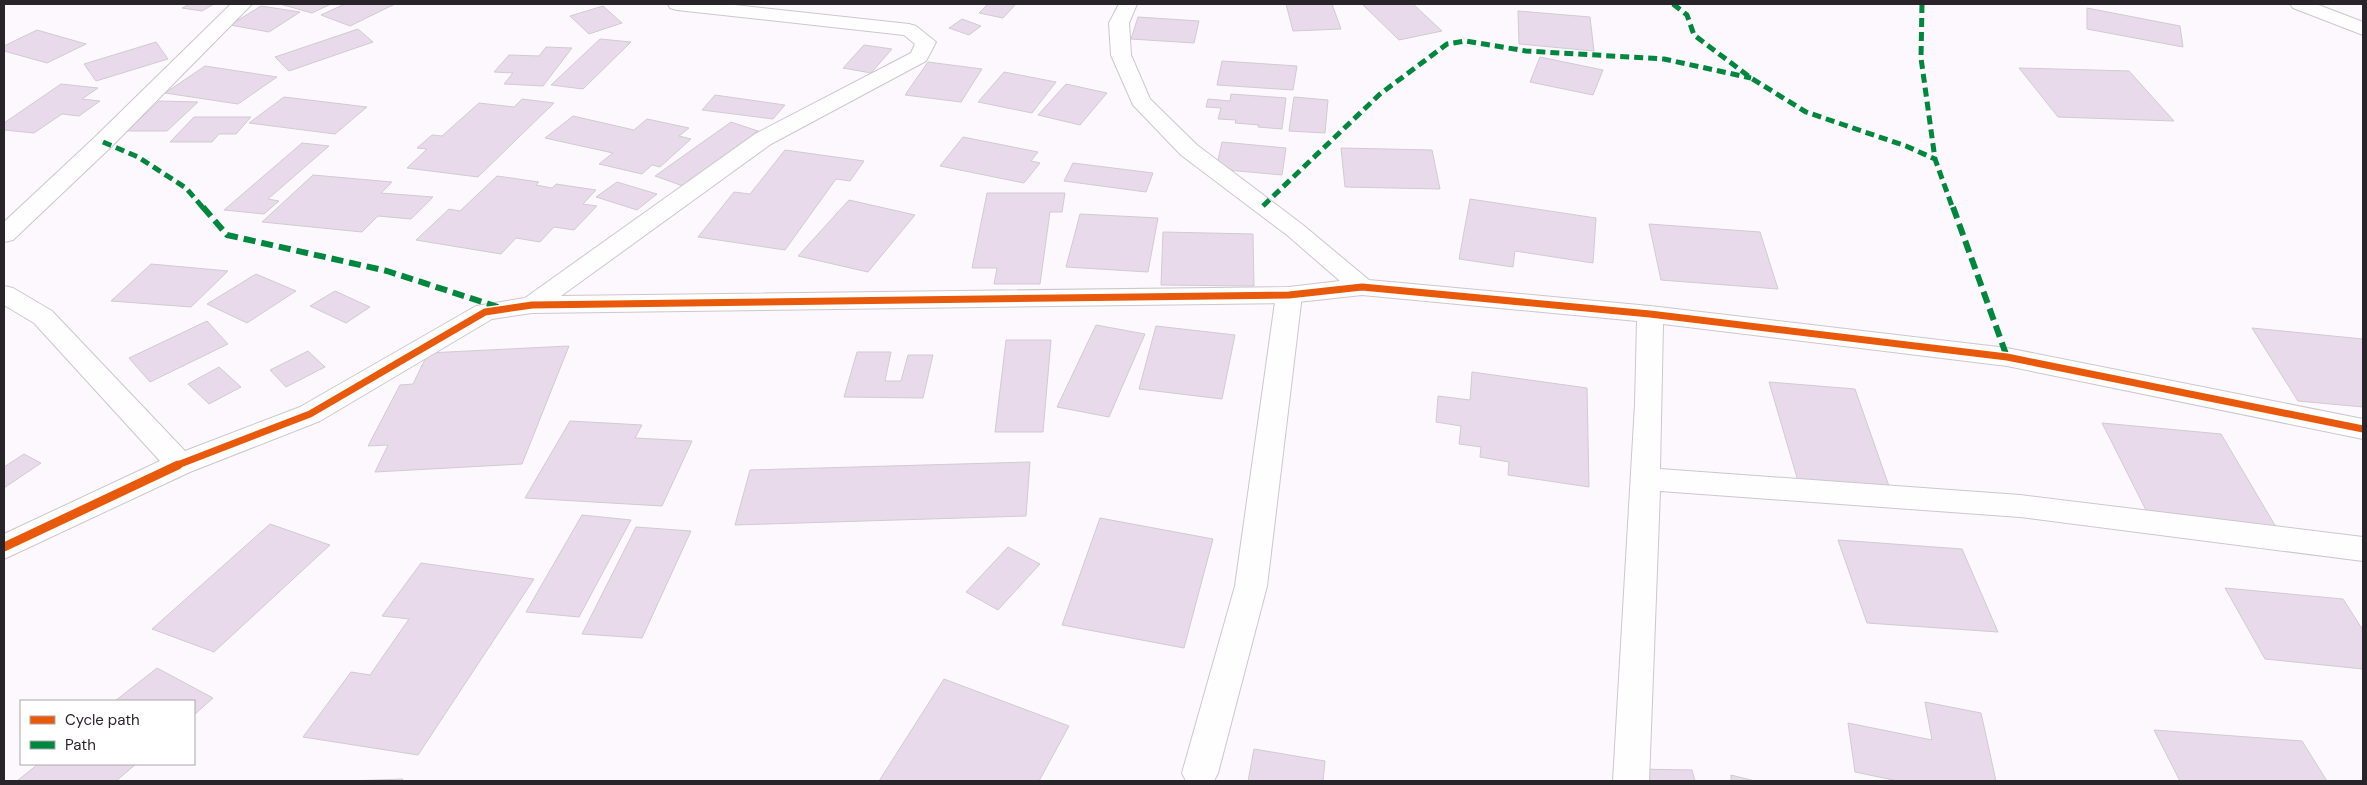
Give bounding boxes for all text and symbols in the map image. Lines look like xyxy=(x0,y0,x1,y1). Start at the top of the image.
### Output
legend xyxy=(20,700,195,765)
text: Cycle path xyxy=(65,710,140,730)
text: Path xyxy=(65,735,96,755)

